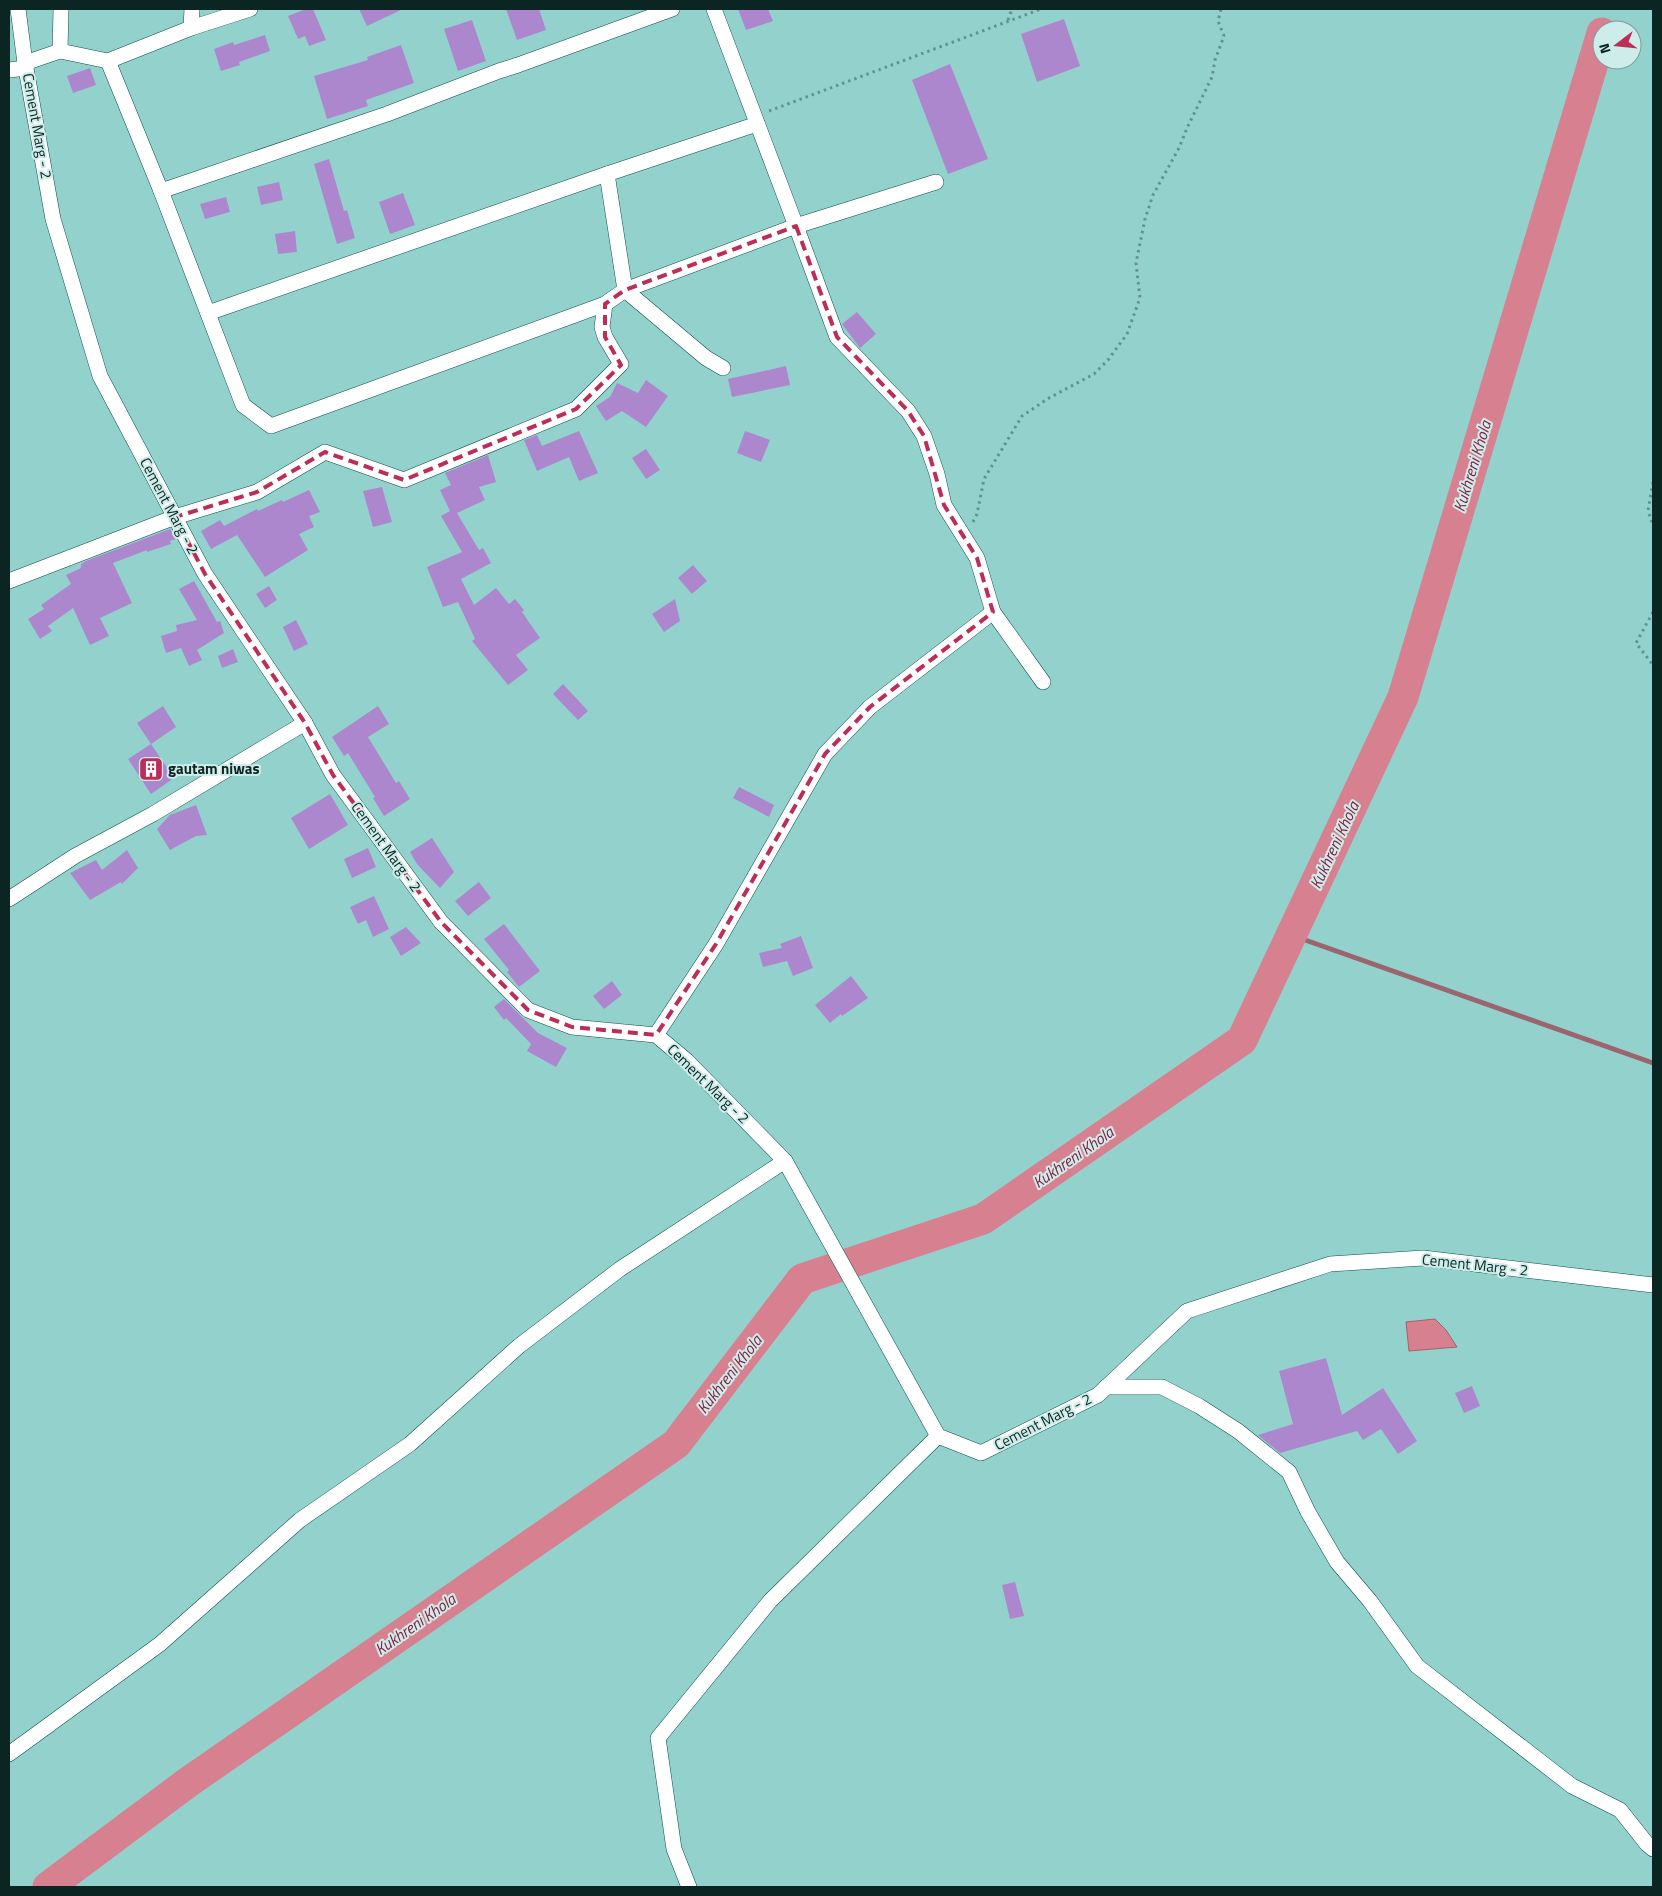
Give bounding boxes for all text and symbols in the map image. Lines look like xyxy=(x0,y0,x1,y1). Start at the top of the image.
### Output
north arrow xyxy=(1592,20,1642,70)
text: N xyxy=(1593,41,1615,56)
street label: Cement Marg - 2 xyxy=(17,71,58,180)
water label: Kukhreni Khola xyxy=(1447,417,1497,514)
street label: Cement Marg - 2 xyxy=(134,453,205,558)
building icon: gautam niwas xyxy=(138,756,164,782)
place label: gautam niwas xyxy=(168,757,259,780)
water label: Kukhreni Khola xyxy=(1303,796,1365,893)
street label: Cement Marg - 2 xyxy=(346,797,427,897)
street label: Cement Marg - 2 xyxy=(662,1038,755,1129)
water label: Kukhreni Khola xyxy=(1028,1120,1119,1194)
street label: Cement Marg - 2 xyxy=(1421,1247,1529,1282)
water label: Kukhreni Khola xyxy=(691,1329,768,1418)
street label: Cement Marg - 2 xyxy=(990,1387,1096,1456)
water label: Kukhreni Khola xyxy=(370,1587,461,1661)

